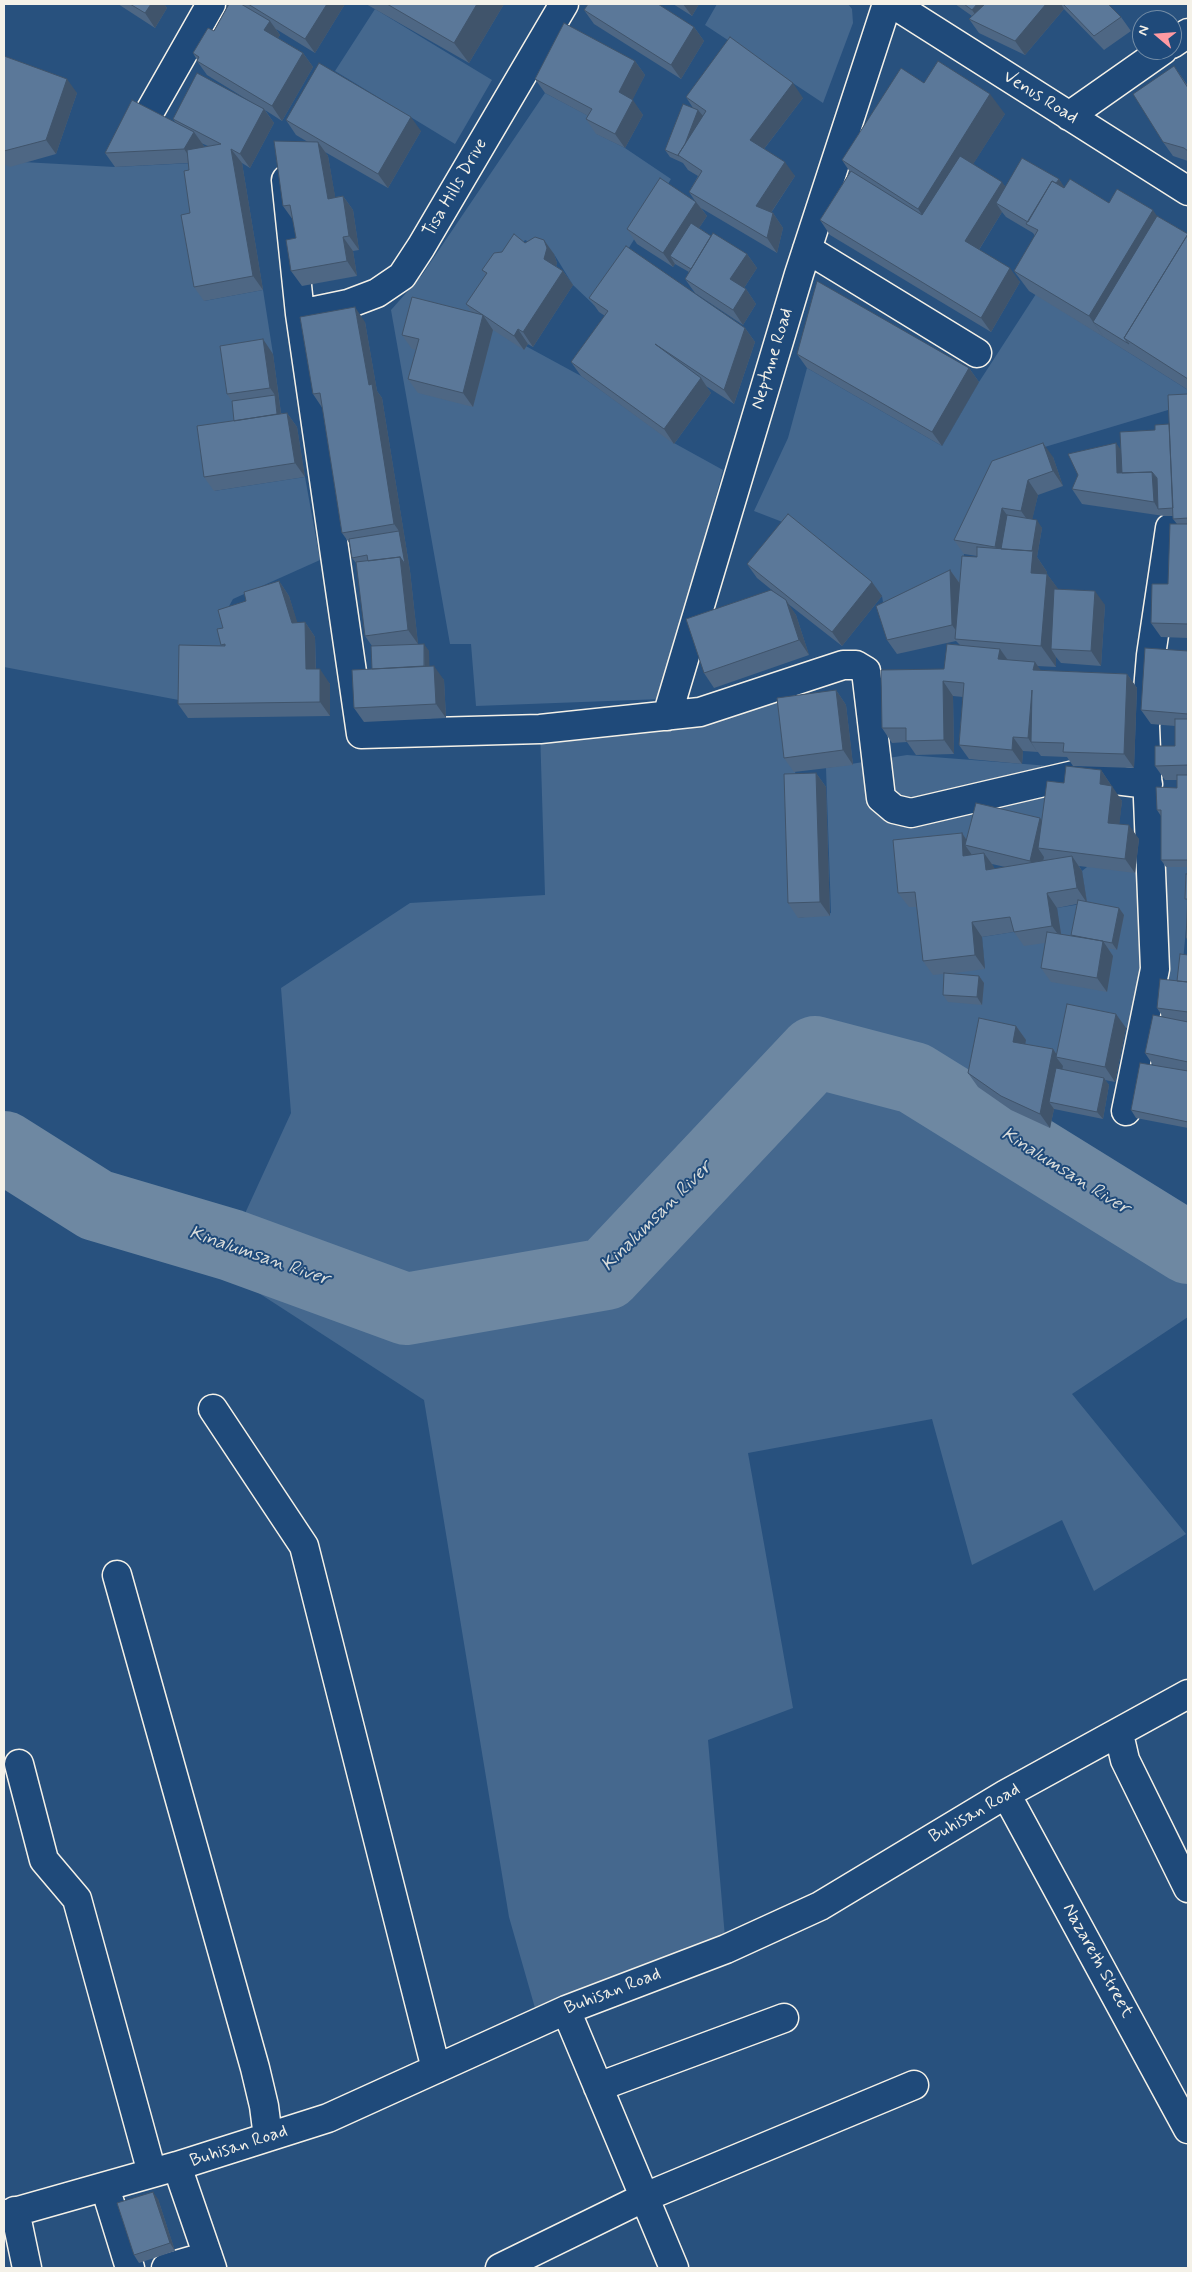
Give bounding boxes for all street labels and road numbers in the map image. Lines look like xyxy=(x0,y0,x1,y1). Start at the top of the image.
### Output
street label: Venus Road xyxy=(999,67,1081,129)
street label: Tisa Hills Drive xyxy=(419,135,493,241)
street label: Neptune Road xyxy=(747,306,799,412)
street label: Buhisan Road xyxy=(926,1779,1024,1849)
street label: Nazareth Street xyxy=(1057,1900,1137,2022)
street label: Buhisan Road xyxy=(562,1964,664,2020)
street label: Buhisan Road xyxy=(188,2121,290,2173)

